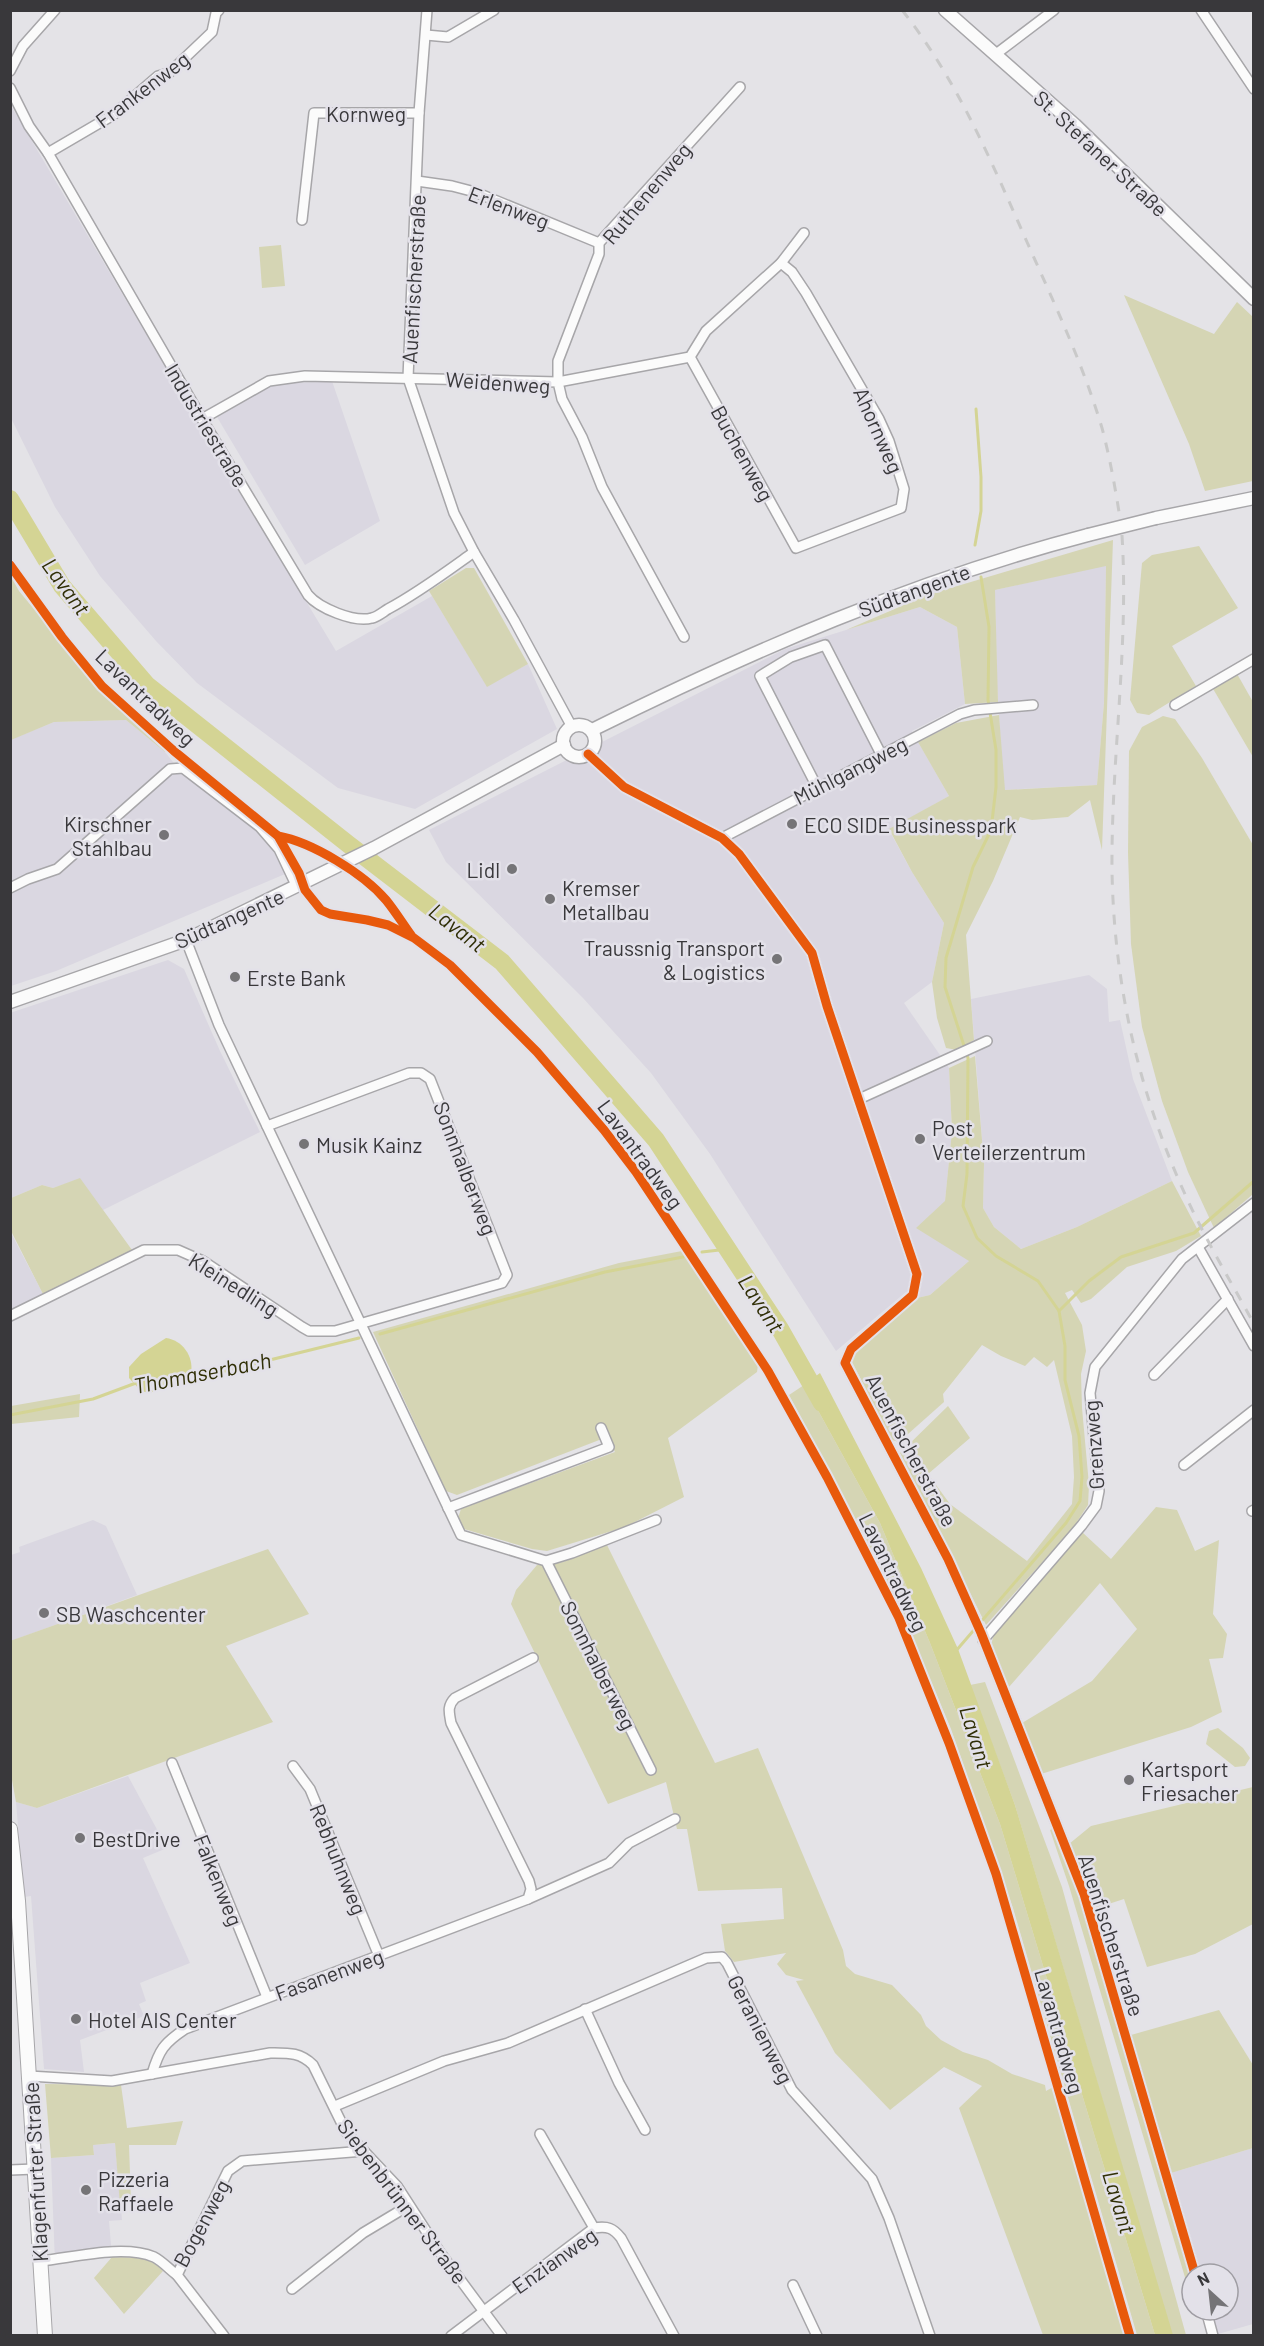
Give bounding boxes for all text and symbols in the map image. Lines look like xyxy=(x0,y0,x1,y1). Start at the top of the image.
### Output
street label: Frankenweg xyxy=(90,46,194,132)
street label: St. Stefaner Straße xyxy=(1029,85,1173,221)
street label: Kornweg xyxy=(326,101,406,126)
street label: Ruthenenweg xyxy=(596,137,696,249)
street label: Erlenweg xyxy=(465,180,553,234)
street label: Auenfischerstraße xyxy=(396,194,430,364)
street label: Industriestraße xyxy=(160,359,254,491)
street label: Weidenweg xyxy=(445,366,551,398)
street label: Ahornweg xyxy=(849,383,909,477)
street label: Buchenweg xyxy=(706,401,780,505)
water label: Lavant xyxy=(38,552,97,620)
street label: Südtangente xyxy=(855,558,973,622)
street label: Lavantradweg xyxy=(91,643,201,751)
street label: Mühlgangweg xyxy=(789,731,911,809)
place label: Kirschner Stahlbau xyxy=(64,811,152,860)
place label: ECO SIDE Businesspark xyxy=(804,812,1016,837)
marker: ECO SIDE Businesspark xyxy=(785,817,799,831)
marker: Kirschner Stahlbau xyxy=(157,828,171,842)
place label: Lidl xyxy=(466,857,500,882)
marker: Lidl xyxy=(505,862,519,876)
place label: Kremser Metallbau xyxy=(562,875,650,924)
street label: Südtangente xyxy=(170,883,288,953)
marker: Kremser Metallbau xyxy=(543,892,557,906)
water label: Lavant xyxy=(425,897,492,957)
place label: Traussnig Transport & Logistics xyxy=(584,935,765,984)
marker: Traussnig Transport & Logistics xyxy=(770,952,784,966)
place label: Erste Bank xyxy=(247,965,346,990)
marker: Erste Bank xyxy=(228,970,242,984)
street label: Lavantradweg xyxy=(593,1094,689,1214)
street label: Sonnhalberweg xyxy=(429,1098,503,1238)
place label: Post Verteilerzentrum xyxy=(932,1115,1086,1164)
place label: Musik Kainz xyxy=(316,1132,422,1157)
marker: Post Verteilerzentrum xyxy=(913,1132,927,1146)
marker: Musik Kainz xyxy=(297,1137,311,1151)
street label: Kleinedling xyxy=(185,1247,283,1321)
water label: Lavant xyxy=(734,1269,791,1337)
water label: Thomaserbach xyxy=(131,1346,273,1398)
street label: Auenfischerstraße xyxy=(861,1369,963,1531)
street label: Grenzweg xyxy=(1077,1399,1109,1491)
street label: Lavantradweg xyxy=(854,1509,934,1635)
street label: Sonnhalberweg xyxy=(556,1596,642,1734)
place label: SB Waschcenter xyxy=(56,1601,206,1626)
marker: SB Waschcenter xyxy=(37,1606,51,1620)
water label: Lavant xyxy=(955,1702,999,1772)
place label: Kartsport Friesacher xyxy=(1141,1756,1239,1805)
marker: Kartsport Friesacher xyxy=(1122,1773,1136,1787)
street label: Rebhuhnweg xyxy=(305,1800,373,1918)
place label: BestDrive xyxy=(92,1826,181,1851)
marker: BestDrive xyxy=(73,1831,87,1845)
street label: Falkenweg xyxy=(189,1831,249,1929)
street label: Auenfischerstraße xyxy=(1074,1851,1150,2019)
street label: Fasanenweg xyxy=(271,1943,387,2005)
street label: Lavantradweg xyxy=(1030,1966,1090,2096)
street label: Geranienweg xyxy=(723,1970,799,2088)
place label: Hotel AIS Center xyxy=(88,2007,237,2032)
marker: Hotel AIS Center xyxy=(69,2012,83,2026)
street label: Klagenfurter Straße xyxy=(18,2081,52,2263)
street label: Siebenbrünner Straße xyxy=(333,2114,473,2288)
place label: Pizzeria Raffaele xyxy=(98,2166,174,2215)
water label: Lavant xyxy=(1098,2167,1142,2237)
street label: Bogenweg xyxy=(168,2175,234,2271)
marker: Pizzeria Raffaele xyxy=(79,2183,93,2197)
street label: Enzianweg xyxy=(507,2222,601,2298)
north arrow xyxy=(1180,2262,1240,2322)
text: N xyxy=(1194,2267,1212,2289)

